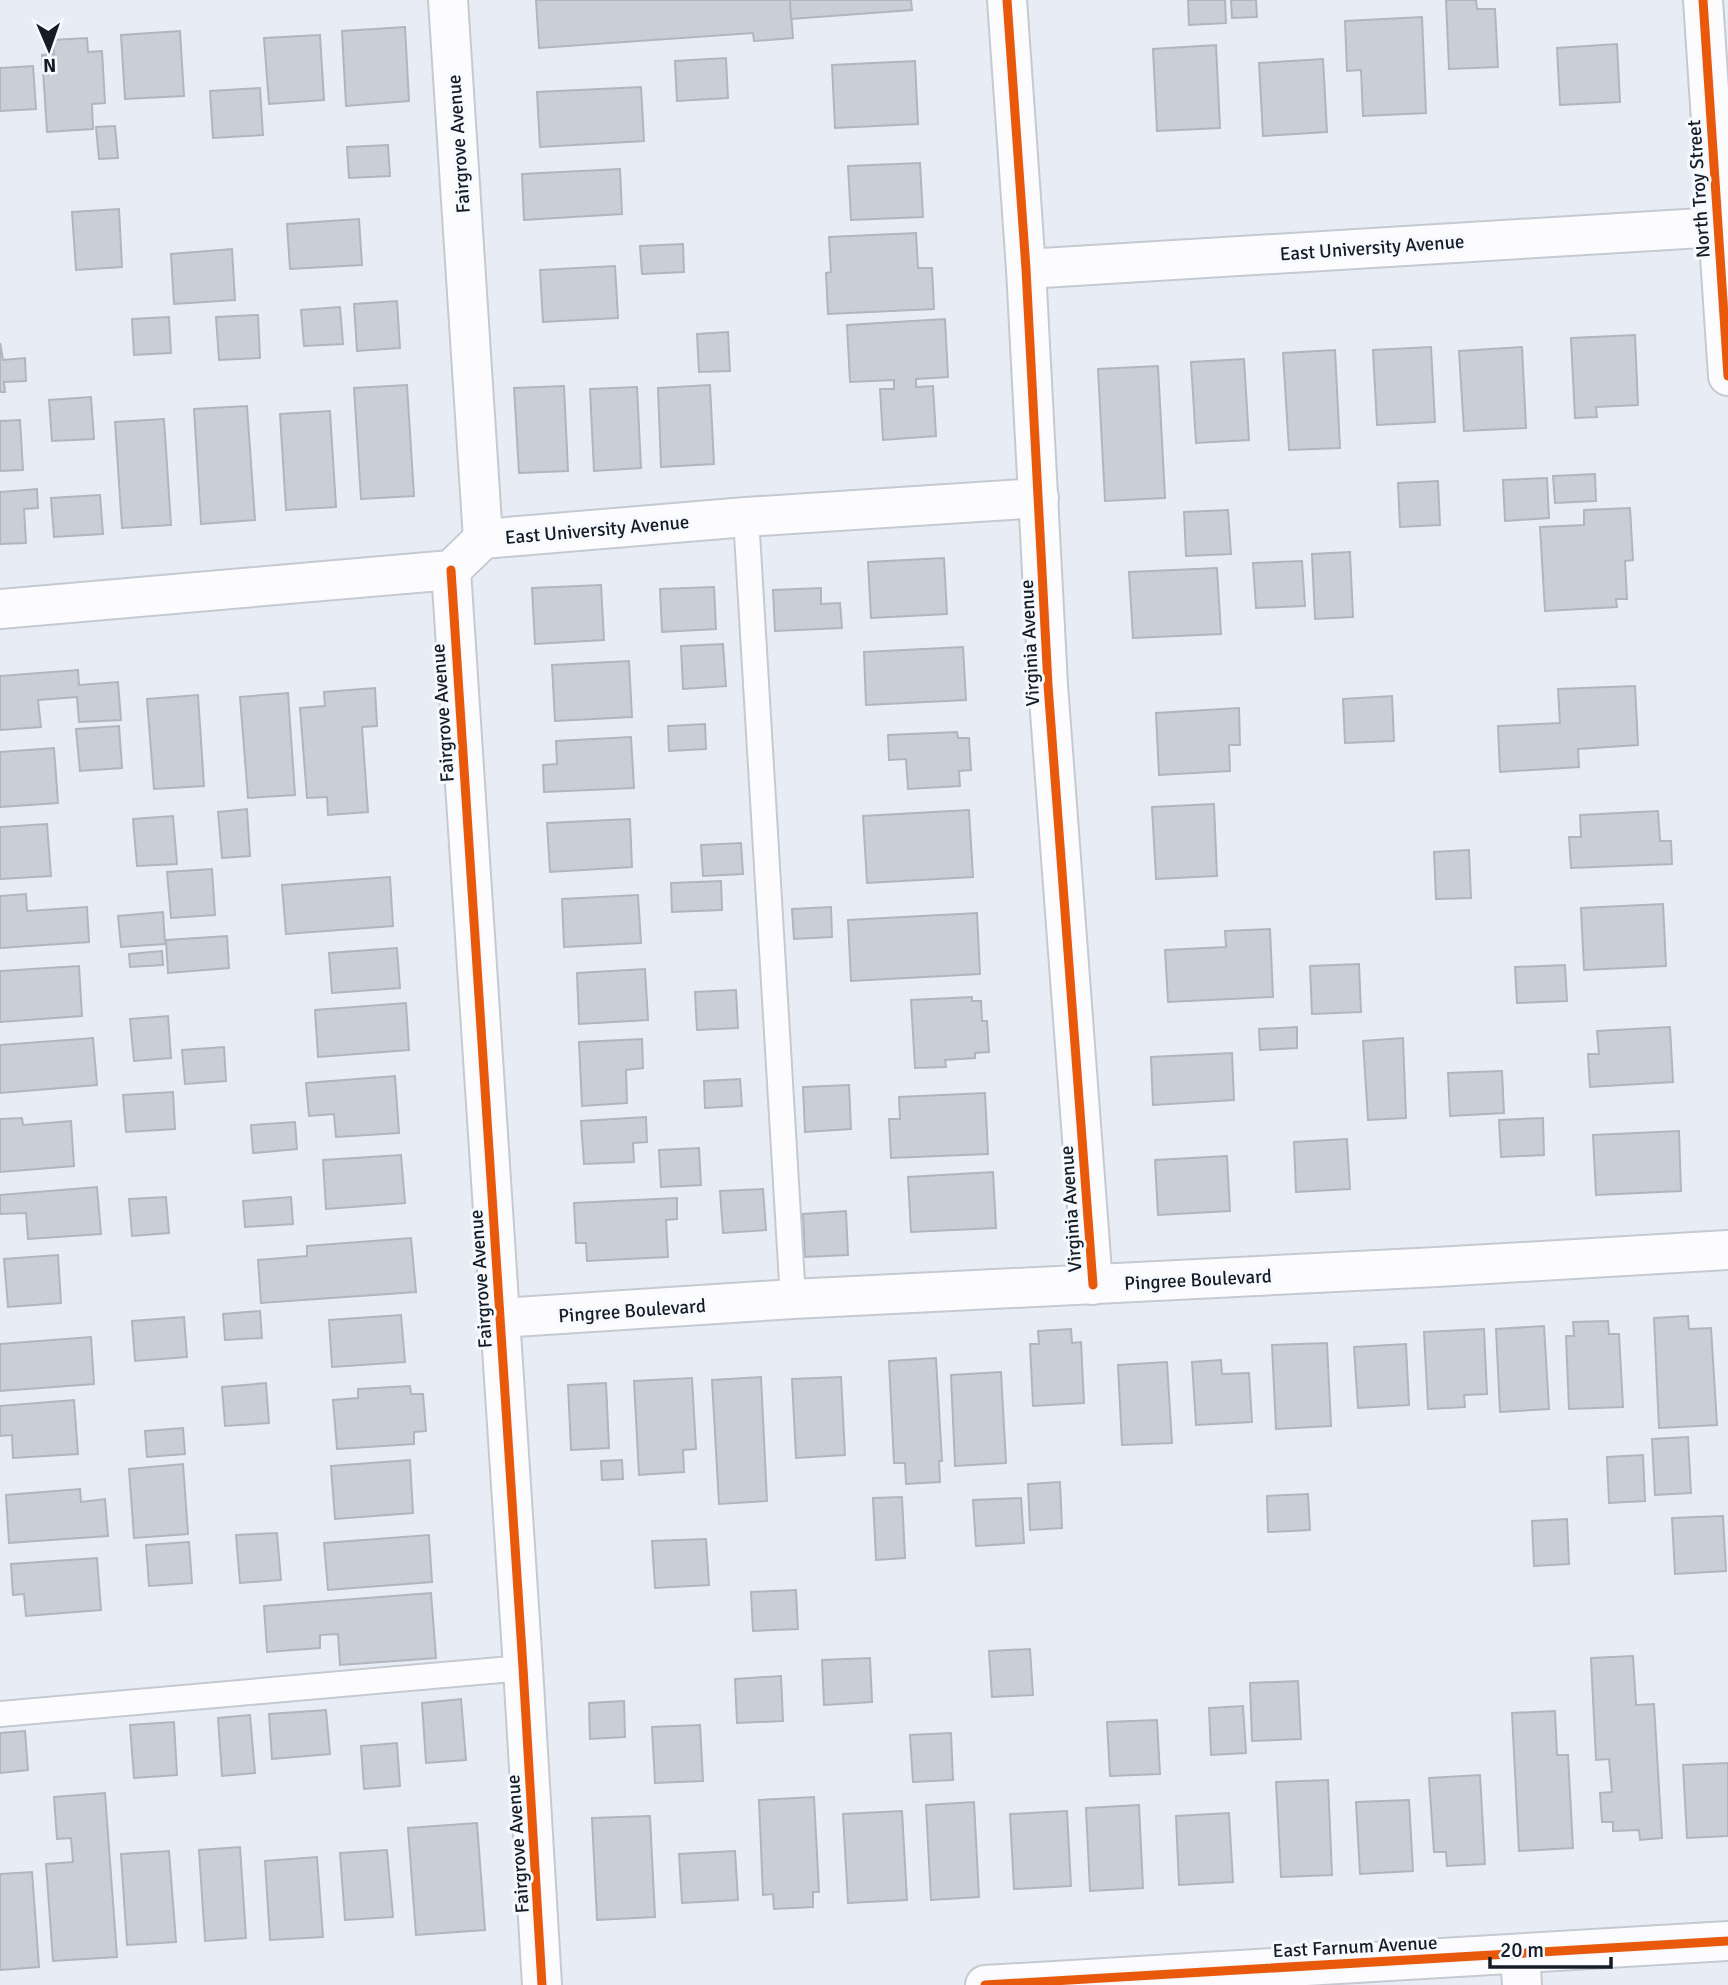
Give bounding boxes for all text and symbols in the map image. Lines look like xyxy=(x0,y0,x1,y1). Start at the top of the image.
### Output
north arrow xyxy=(14,14,84,84)
text: N xyxy=(43,53,57,77)
street label: Fairgrove Avenue xyxy=(442,74,476,214)
street label: North Troy Street xyxy=(1682,119,1716,259)
street label: East University Avenue xyxy=(1279,230,1465,266)
street label: East University Avenue xyxy=(504,510,690,550)
street label: Virginia Avenue xyxy=(1015,579,1045,707)
street label: Fairgrove Avenue xyxy=(426,643,460,783)
street label: Virginia Avenue xyxy=(1055,1145,1087,1273)
street label: Fairgrove Avenue xyxy=(464,1209,498,1349)
street label: Pingree Boulevard xyxy=(1124,1264,1272,1296)
street label: Pingree Boulevard xyxy=(558,1294,707,1328)
street label: Fairgrove Avenue xyxy=(501,1774,535,1914)
scale bar xyxy=(1490,1926,1611,1970)
street label: East Farnum Avenue xyxy=(1272,1931,1438,1963)
text: 20 m xyxy=(1500,1937,1544,1963)

